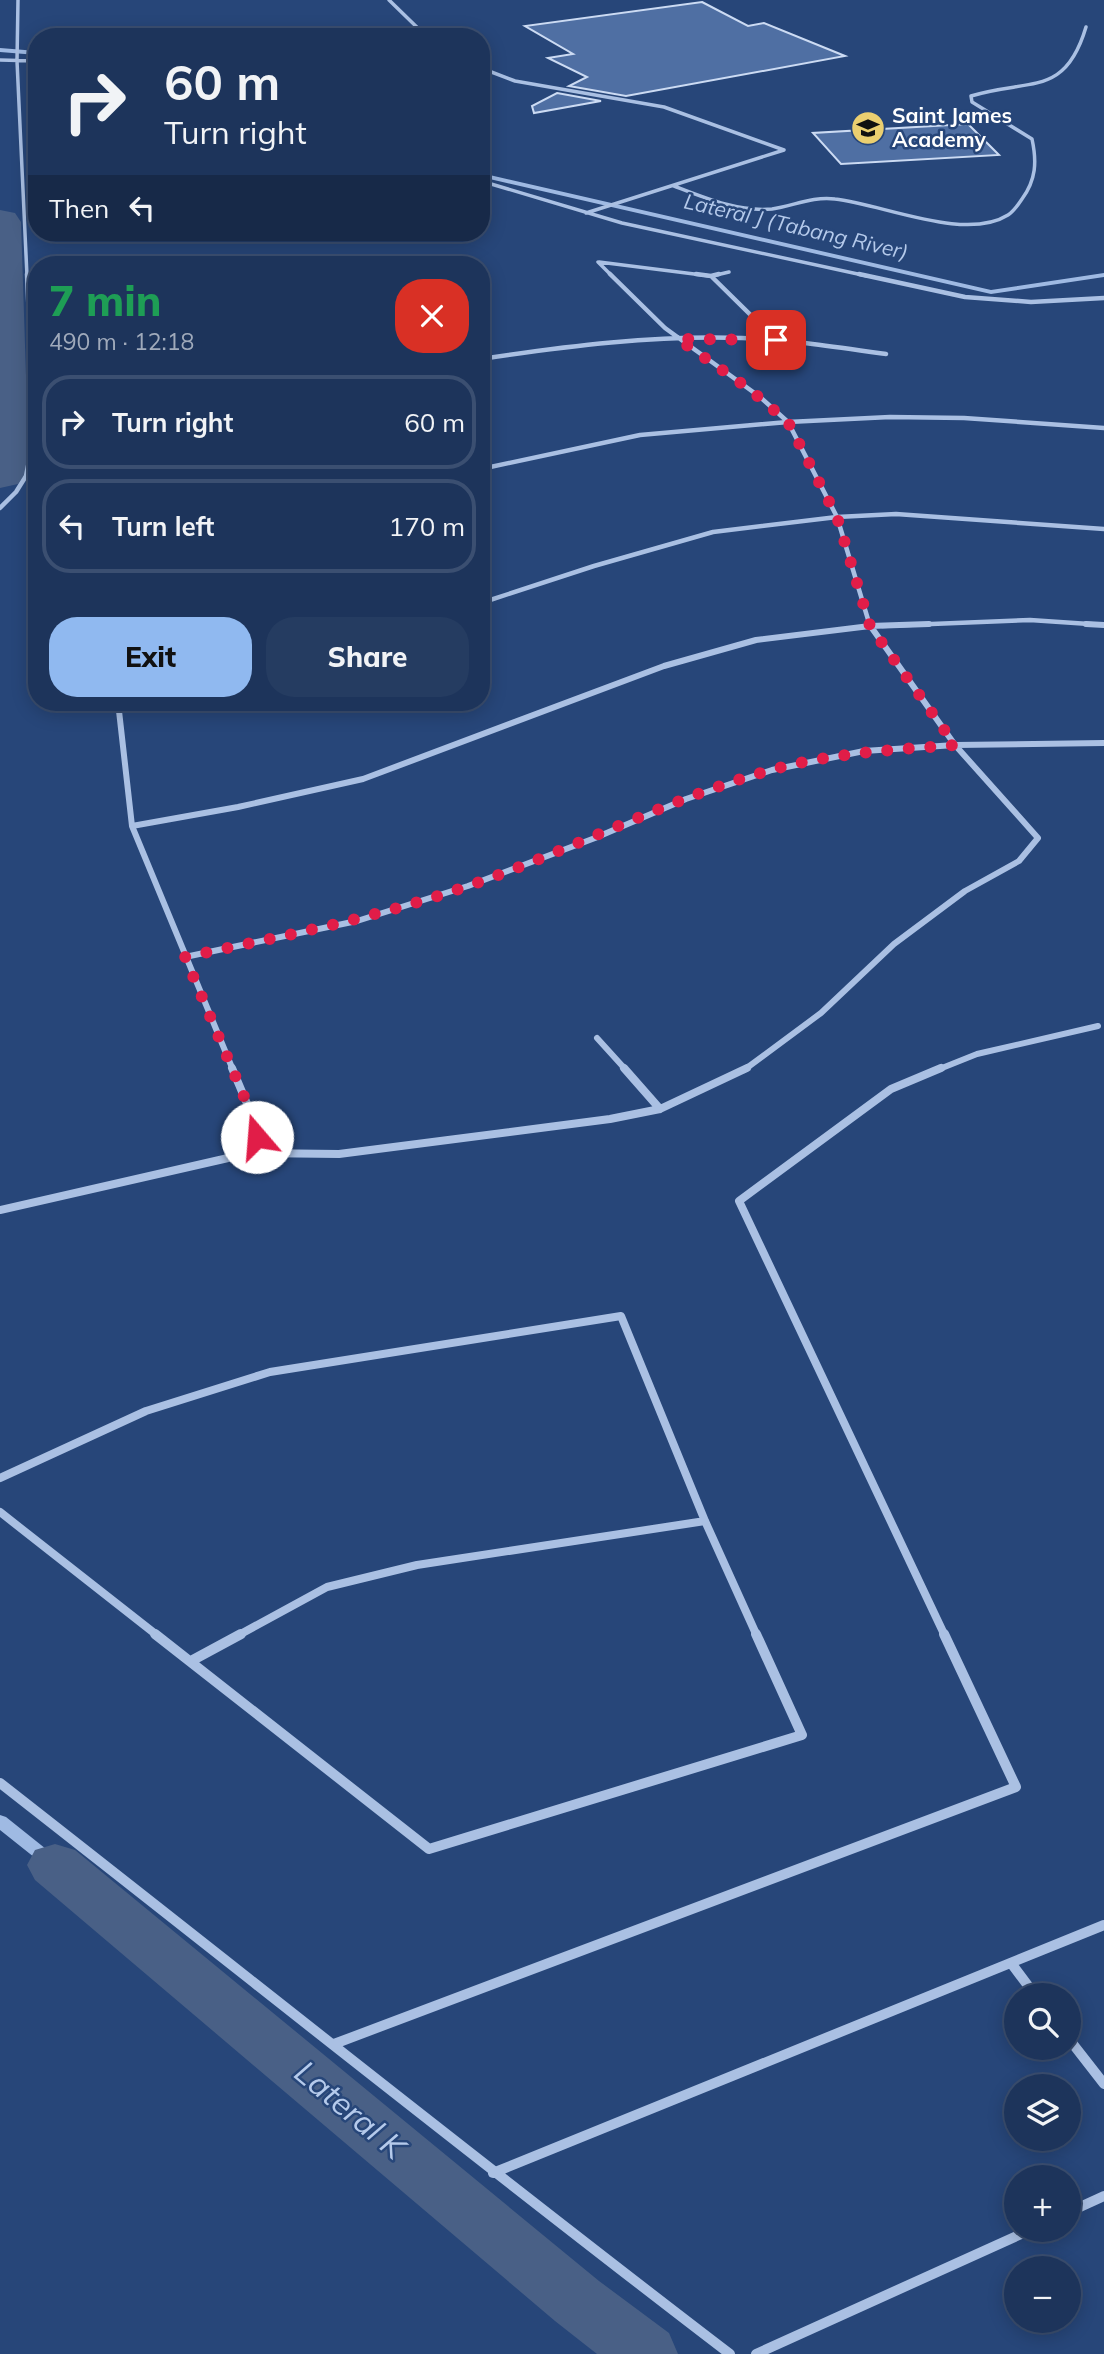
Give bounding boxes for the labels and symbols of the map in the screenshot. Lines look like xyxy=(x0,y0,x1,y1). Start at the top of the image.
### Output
place label: Saint James Academy xyxy=(892,102,1012,152)
school or university icon: Saint James Academy xyxy=(849,109,887,147)
water label: Lateral J (Tabang River) xyxy=(682,188,911,264)
pin xyxy=(746,310,806,370)
position arrow xyxy=(220,1100,294,1174)
water label: Lateral K xyxy=(287,2051,416,2169)

